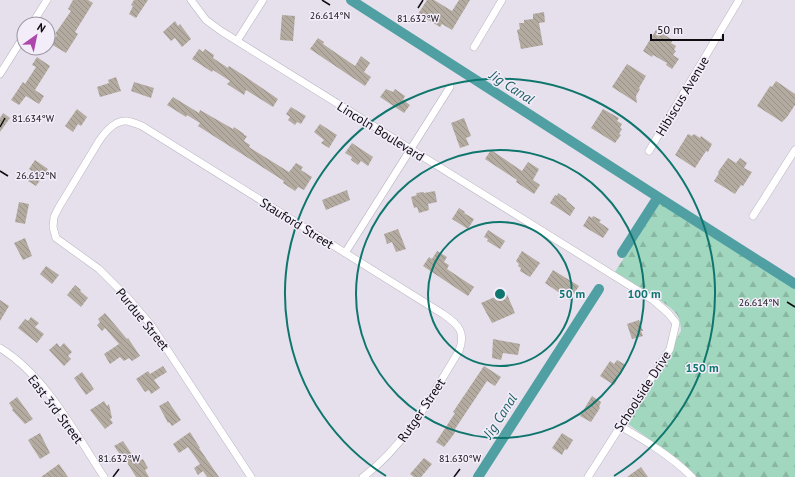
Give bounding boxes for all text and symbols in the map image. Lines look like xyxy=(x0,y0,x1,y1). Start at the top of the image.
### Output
text: 26.614°N xyxy=(310,9,350,22)
text: 81.632°W xyxy=(397,12,440,25)
north arrow xyxy=(16,16,56,56)
scale bar xyxy=(651,16,723,42)
text: N xyxy=(35,20,48,35)
text: 50 m xyxy=(657,22,683,37)
street label: Hibiscus Avenue xyxy=(652,53,713,139)
water label: Jig Canal xyxy=(485,65,538,108)
street label: Lincoln Boulevard xyxy=(334,98,428,165)
text: 81.634°W xyxy=(12,112,55,125)
text: 26.612°N xyxy=(16,169,56,182)
street label: Stauford Street xyxy=(257,194,337,253)
street label: Purdue Street xyxy=(112,285,173,354)
text: 50 m xyxy=(559,286,585,301)
text: 100 m xyxy=(627,286,661,301)
centre of rings xyxy=(493,287,507,301)
text: 26.614°N xyxy=(739,296,779,309)
street label: Schoolside Drive xyxy=(610,348,675,435)
text: 150 m xyxy=(685,360,719,375)
street label: East 3rd Street xyxy=(24,371,87,448)
street label: Rutger Street xyxy=(394,375,449,446)
water label: Jig Canal xyxy=(478,390,521,443)
text: 81.632°W xyxy=(98,452,141,465)
text: 81.630°W xyxy=(439,452,482,465)

